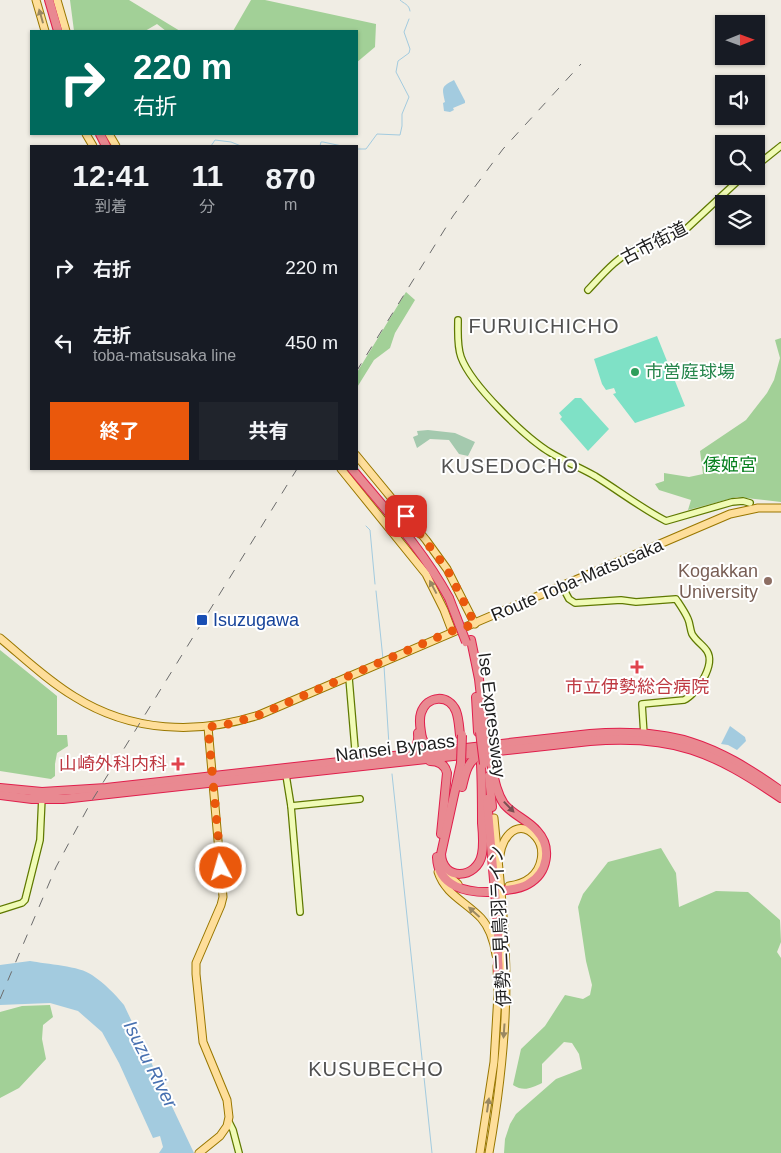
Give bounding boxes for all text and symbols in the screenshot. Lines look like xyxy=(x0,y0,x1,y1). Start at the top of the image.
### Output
one-way arrow xyxy=(36,8,44,23)
north arrow xyxy=(715,15,765,65)
map controls xyxy=(715,15,765,245)
text: 220 m xyxy=(133,47,232,86)
icon: right xyxy=(50,50,115,115)
button: sound xyxy=(715,75,765,125)
text: 右折 xyxy=(133,94,177,119)
button: search xyxy=(715,135,765,185)
text: 12:41 xyxy=(72,159,149,192)
text: 11 xyxy=(191,159,223,192)
text: 870 xyxy=(266,162,316,195)
button: layers xyxy=(715,195,765,245)
text: m xyxy=(284,196,297,213)
text: 到着 xyxy=(95,198,127,215)
text: 分 xyxy=(199,198,215,215)
street label: 古市街道 xyxy=(617,218,691,268)
icon: right xyxy=(50,254,78,282)
text: 220 m xyxy=(285,257,338,278)
text: 右折 xyxy=(93,259,131,280)
district label: FURUICHICHO xyxy=(469,315,620,337)
text: 左折 xyxy=(93,325,131,346)
icon: left xyxy=(50,329,78,357)
text: 450 m xyxy=(285,332,338,353)
text: toba-matsusaka line xyxy=(93,347,236,364)
place label: 市営庭球場 xyxy=(645,362,735,382)
marker: 市営庭球場 xyxy=(629,366,641,378)
button: 終了 xyxy=(50,402,189,460)
button: 共有 xyxy=(199,402,338,460)
district label: KUSEDOCHO xyxy=(441,455,579,477)
park label: 倭姬宮 xyxy=(703,455,757,475)
pin xyxy=(385,495,427,537)
icon: arrive xyxy=(392,502,420,530)
street label: Route Toba-Matsusaka xyxy=(488,534,667,625)
place label: Kogakkan University xyxy=(678,561,758,602)
marker: Kogakkan University xyxy=(762,575,774,587)
one-way arrow xyxy=(429,579,437,594)
place label: Isuzugawa xyxy=(213,610,300,630)
marker: Isuzugawa xyxy=(195,613,209,627)
street label: Ise Expressway xyxy=(474,651,510,779)
marker: 市立伊勢総合病院 xyxy=(630,660,644,674)
place label: 市立伊勢総合病院 xyxy=(565,677,709,697)
street label: Nansei Bypass xyxy=(334,731,456,765)
place label: 山崎外科内科 xyxy=(59,754,167,774)
marker: 山崎外科内科 xyxy=(171,757,185,771)
one-way arrow xyxy=(503,801,515,813)
position arrow xyxy=(194,841,246,893)
street label: 伊勢二見鳥羽ライン xyxy=(486,845,514,1007)
one-way arrow xyxy=(468,906,480,918)
water label: Isuzu River xyxy=(120,1017,182,1112)
one-way arrow xyxy=(500,1023,508,1039)
district label: KUSUBECHO xyxy=(308,1058,444,1080)
one-way arrow xyxy=(484,1097,492,1113)

